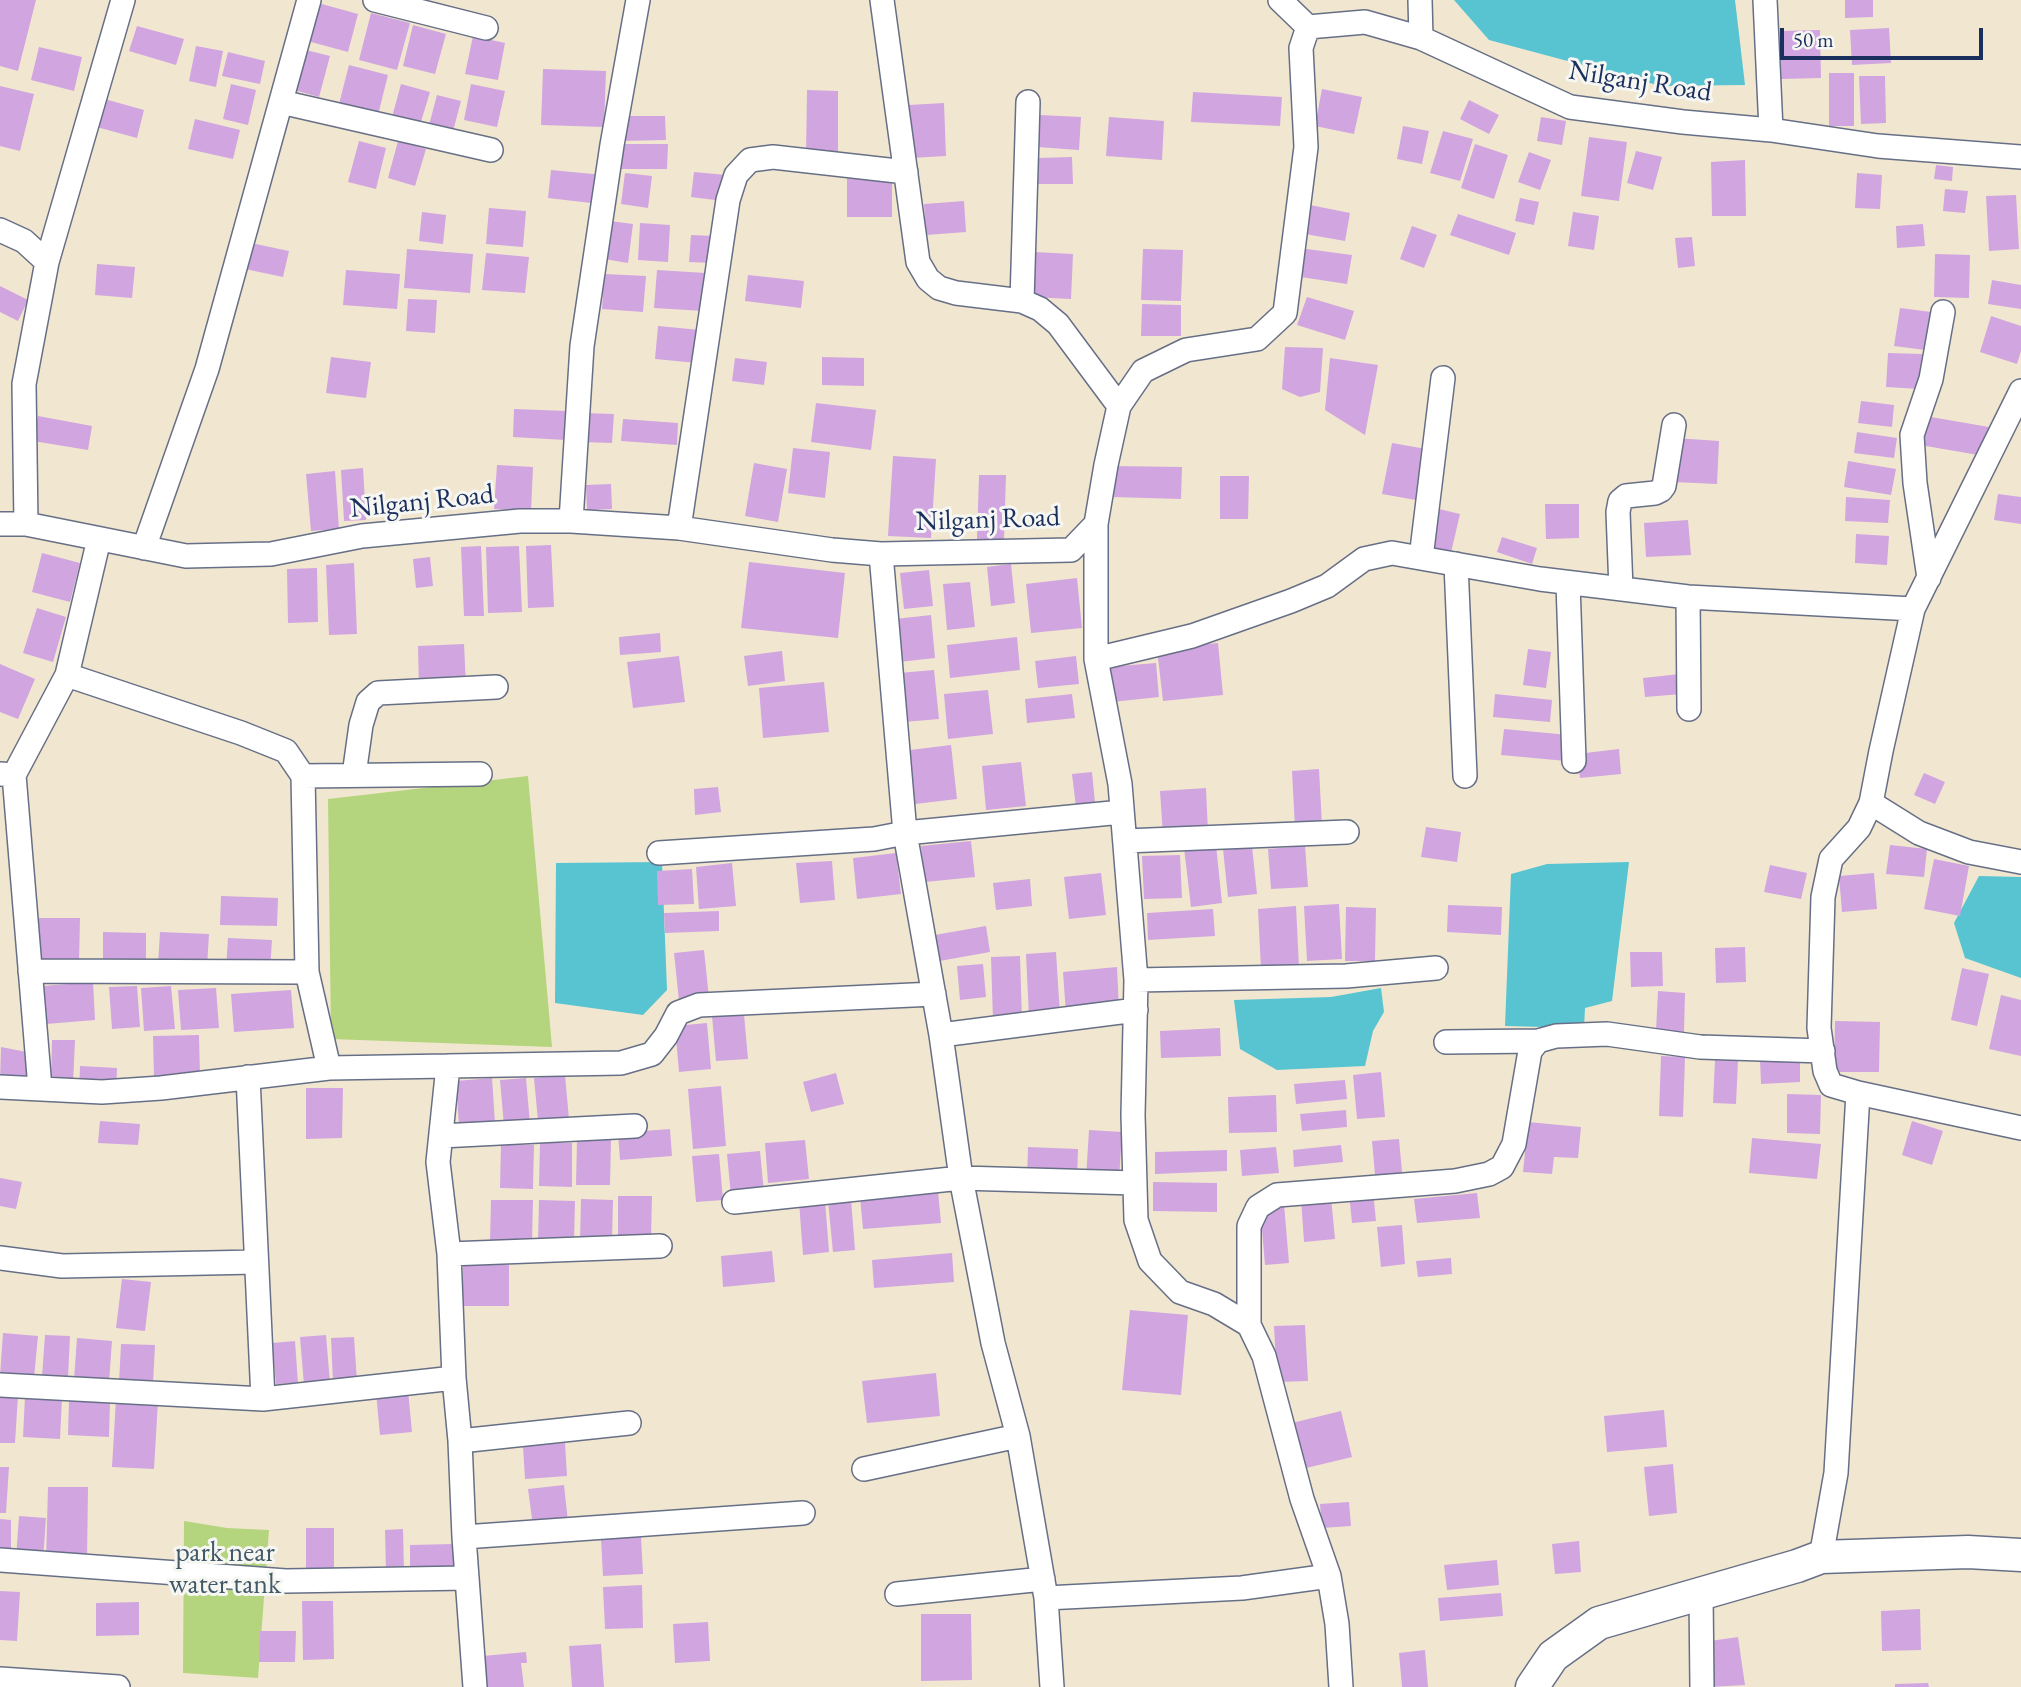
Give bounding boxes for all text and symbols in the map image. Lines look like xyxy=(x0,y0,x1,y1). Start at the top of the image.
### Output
scale bar xyxy=(1783,14,1986,58)
text: 50 m xyxy=(1793,26,1834,53)
street label: Nilganj Road xyxy=(1566,54,1714,110)
street label: Nilganj Road xyxy=(348,478,496,526)
street label: Nilganj Road xyxy=(915,501,1061,539)
park label: park near water tank xyxy=(169,1536,281,1602)

